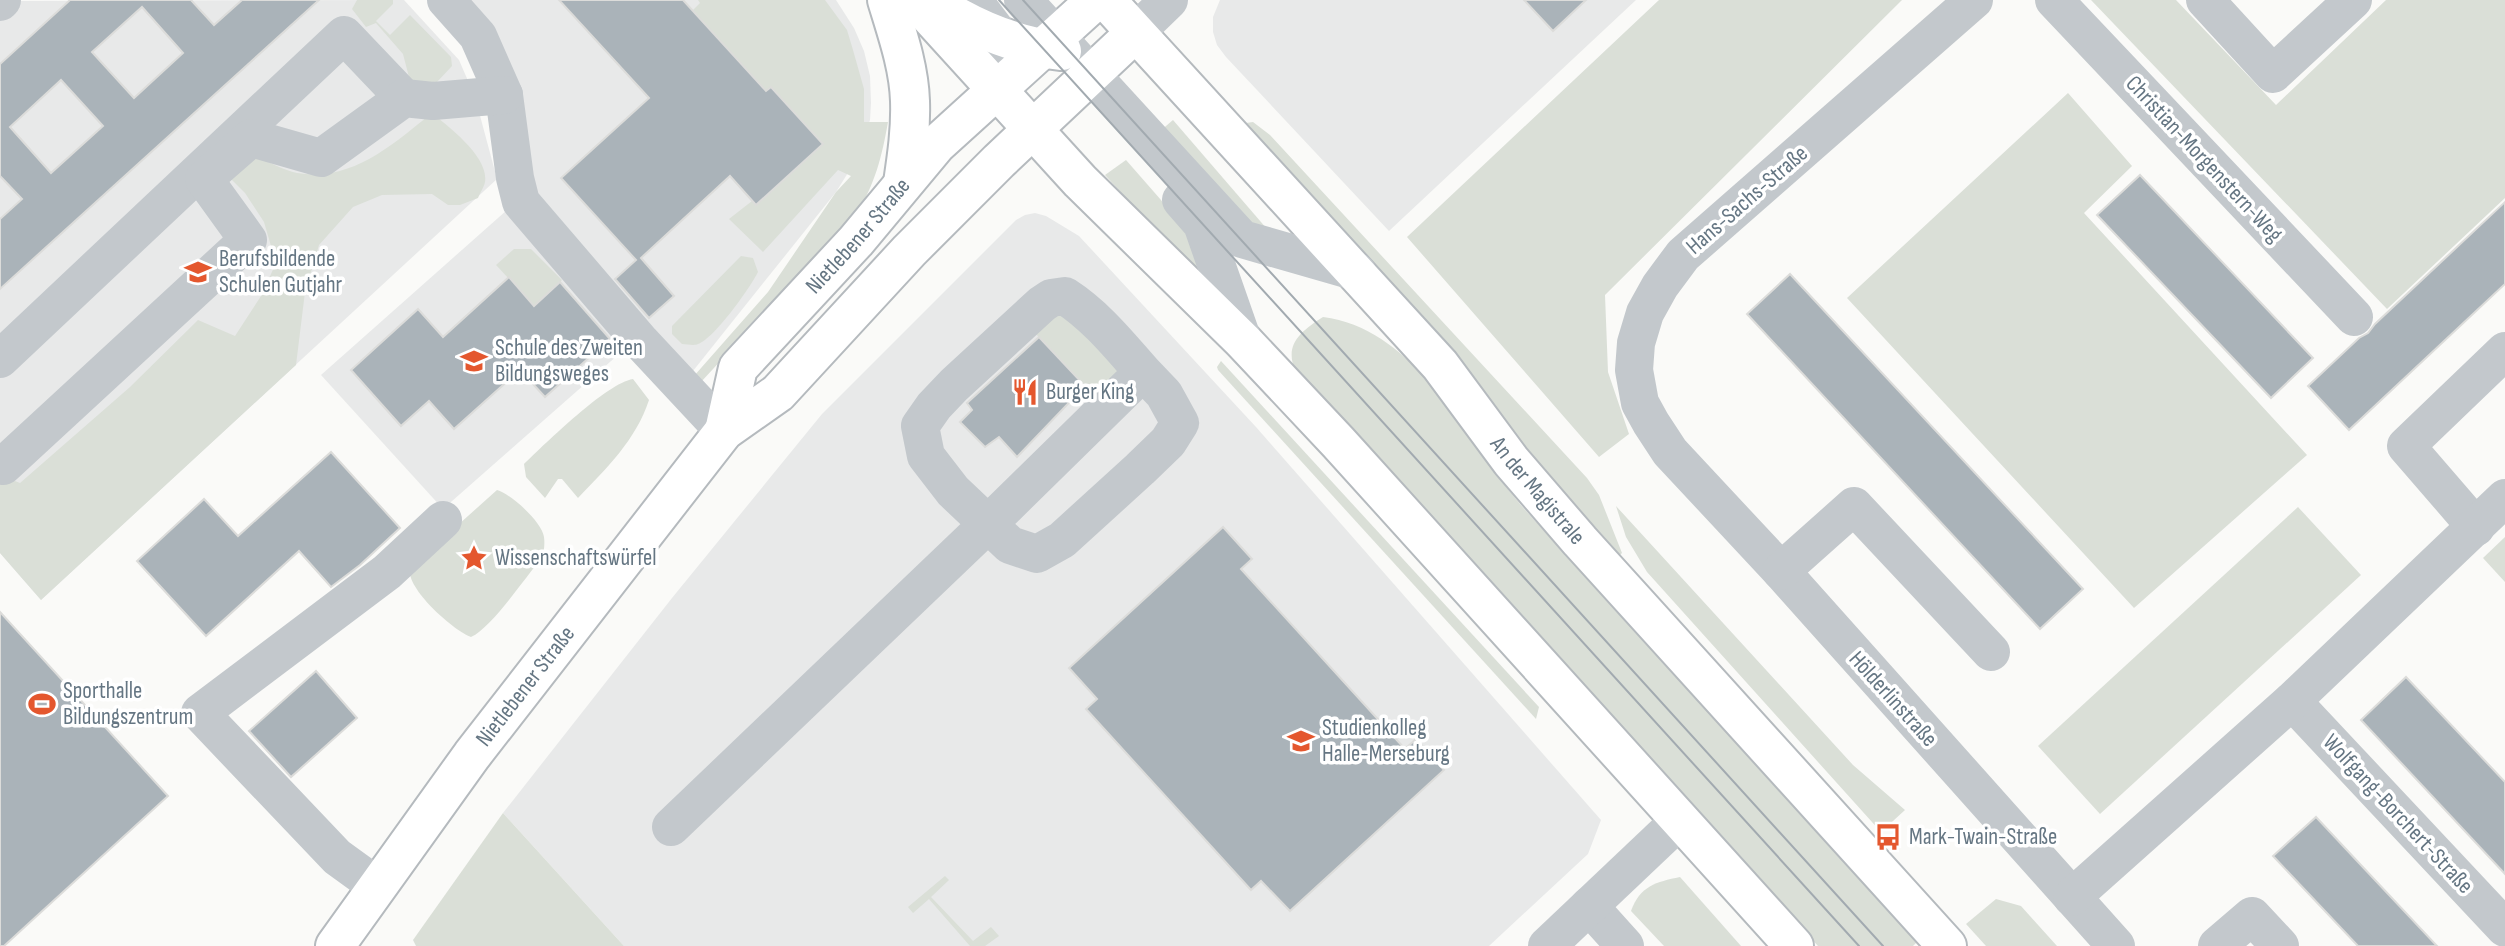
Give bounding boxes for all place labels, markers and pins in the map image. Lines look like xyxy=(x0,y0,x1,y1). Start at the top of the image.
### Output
place label: Berufsbildende Schulen Gutjahr xyxy=(219,245,342,299)
school or university icon: Berufsbildende Schulen Gutjahr xyxy=(183,257,213,287)
place label: Schule des Zweiten Bildungsweges xyxy=(495,334,643,388)
school or university icon: Schule des Zweiten Bildungsweges xyxy=(459,346,489,376)
restaurant icon: Burger King xyxy=(1010,377,1040,407)
place label: Burger King xyxy=(1046,378,1134,406)
place icon: Wissenschaftswürfel xyxy=(459,543,489,573)
place label: Wissenschaftswürfel xyxy=(495,544,657,572)
place label: Sporthalle Bildungszentrum xyxy=(63,677,193,731)
sports icon: Sporthalle Bildungszentrum xyxy=(27,689,57,719)
place label: Studienkolleg Halle-Merseburg xyxy=(1322,714,1450,768)
school or university icon: Studienkolleg Halle-Merseburg xyxy=(1286,726,1316,756)
bus stop icon: Mark-Twain-Straße xyxy=(1873,822,1903,852)
place label: Mark-Twain-Straße xyxy=(1909,823,2057,851)

